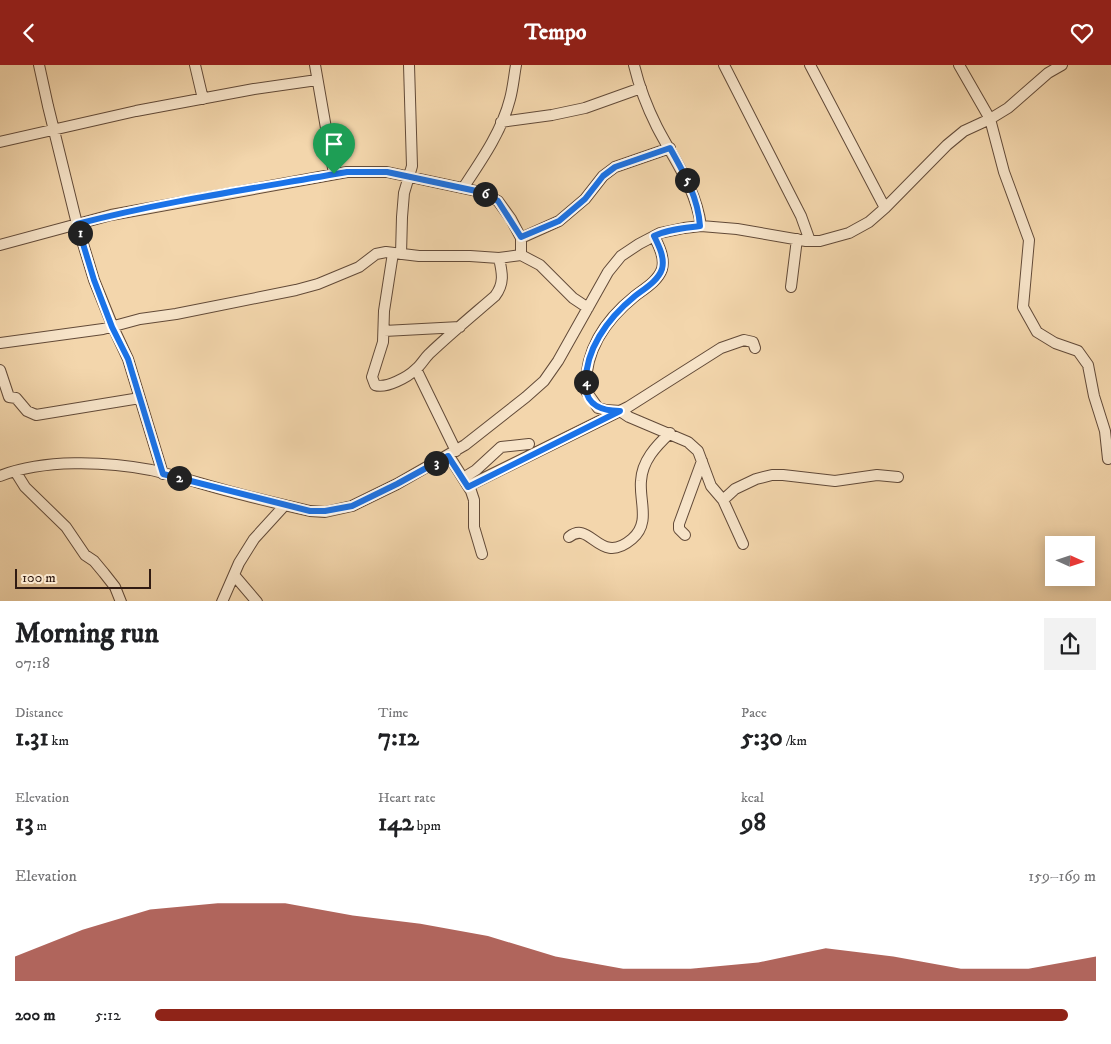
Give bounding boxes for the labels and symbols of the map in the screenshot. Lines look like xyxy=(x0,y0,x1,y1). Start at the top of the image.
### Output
pin xyxy=(313,123,355,174)
pin: 5 xyxy=(674,167,700,193)
pin: 6 xyxy=(472,181,498,207)
pin: 1 xyxy=(68,221,92,245)
pin: 4 xyxy=(574,369,598,395)
pin: 3 xyxy=(424,451,448,475)
pin: 2 xyxy=(166,465,192,491)
north arrow xyxy=(1045,536,1095,586)
scale bar xyxy=(15,567,151,590)

